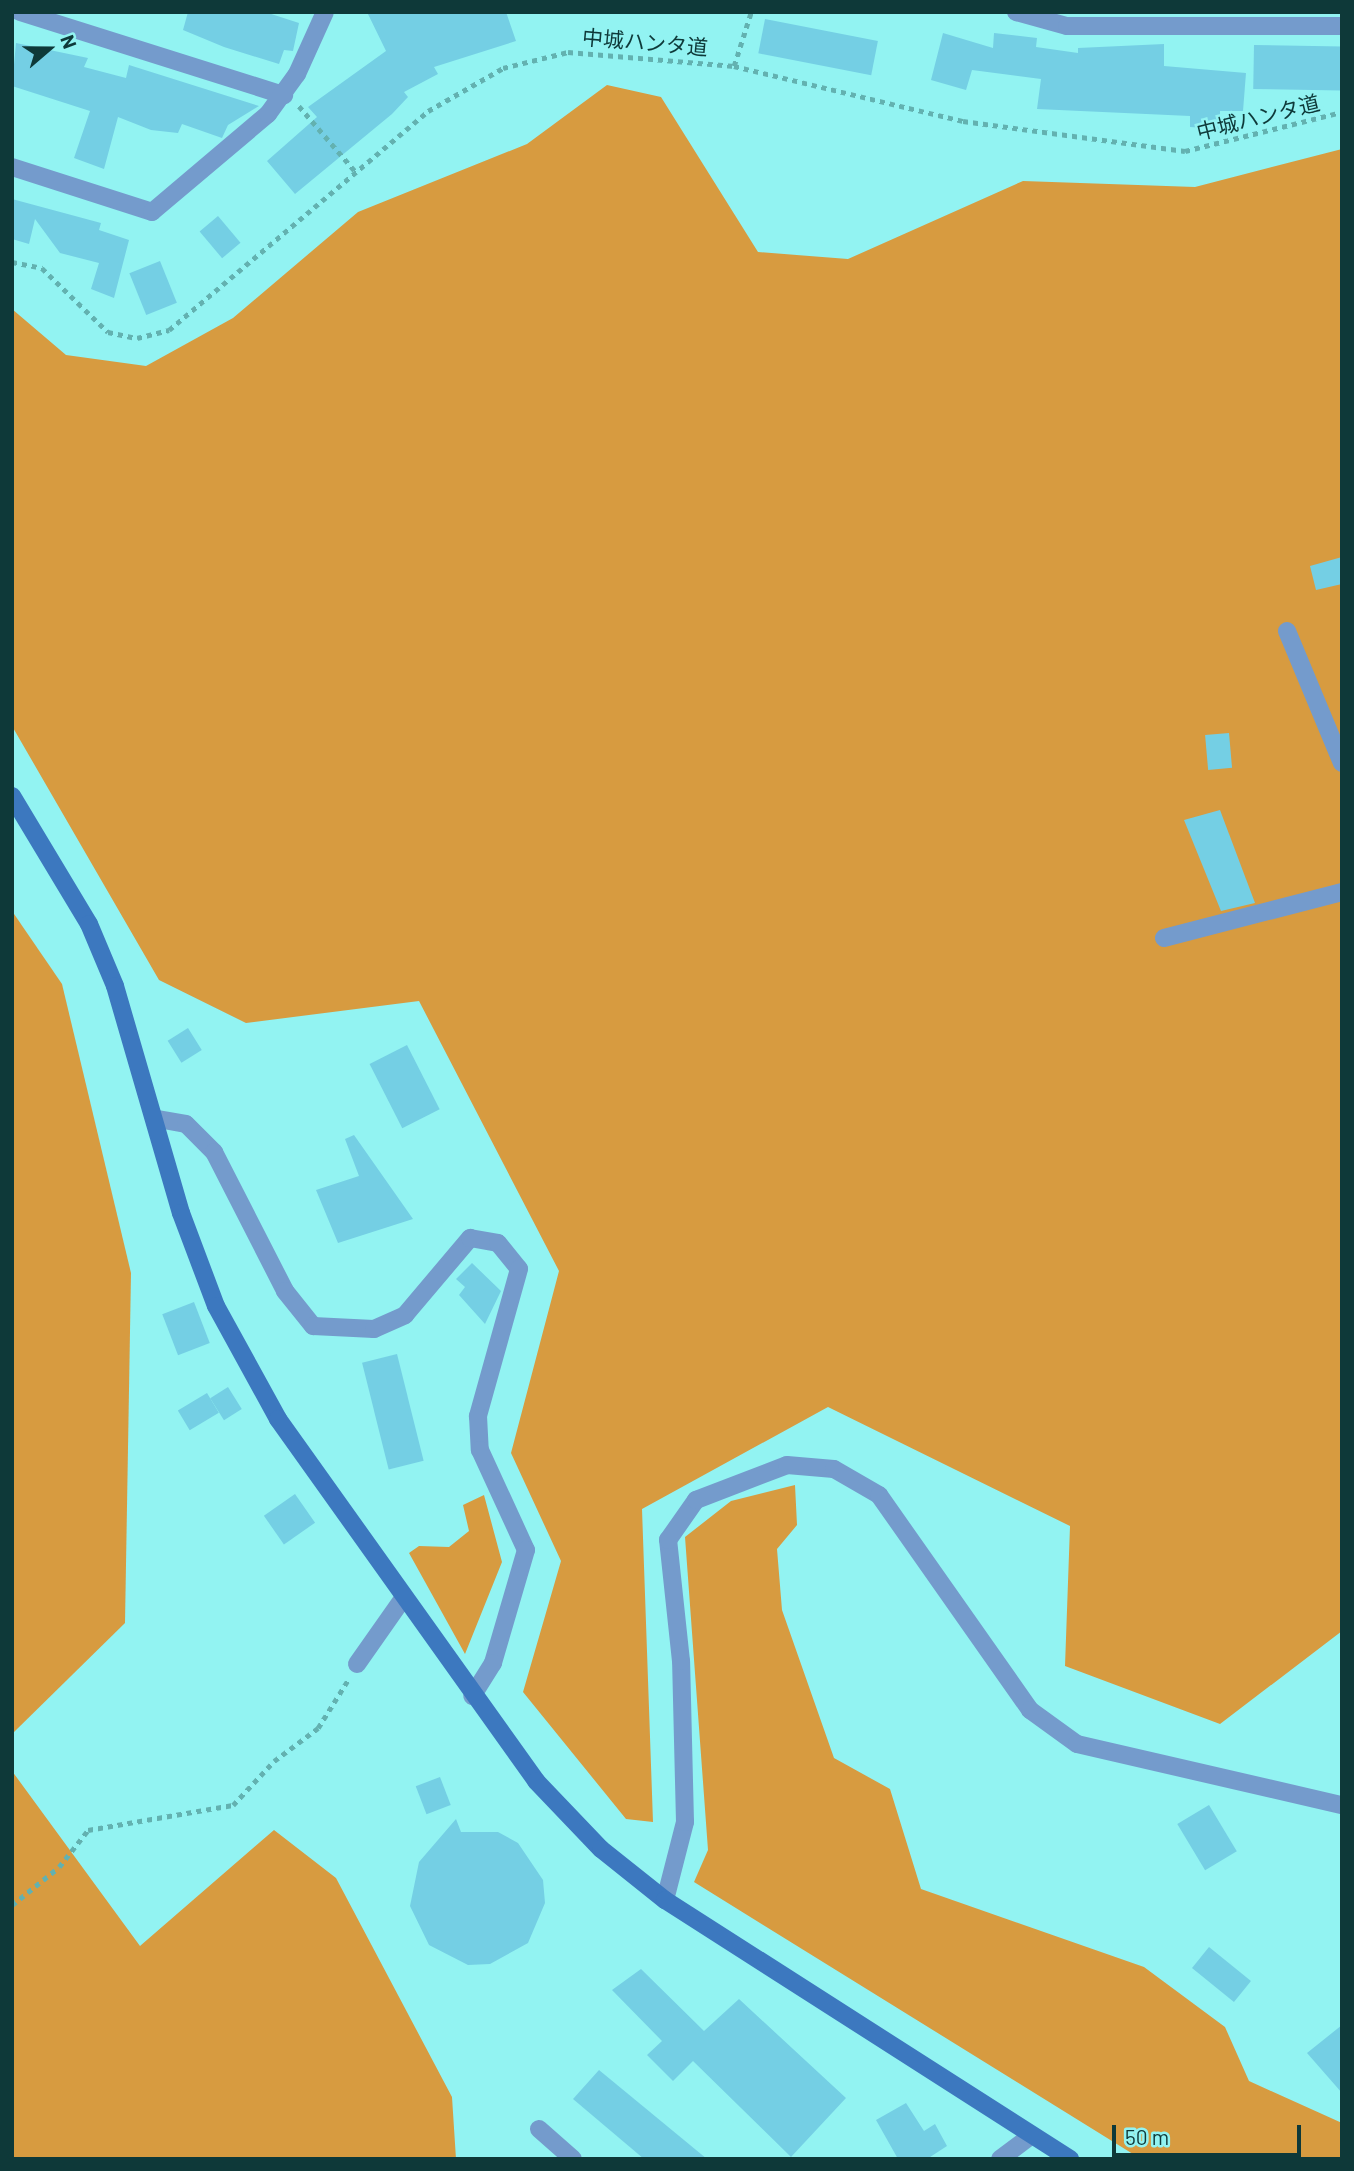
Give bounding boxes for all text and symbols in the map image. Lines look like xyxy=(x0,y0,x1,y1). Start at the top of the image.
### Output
north arrow xyxy=(14,14,84,84)
street label: 中城ハンタ道 xyxy=(581,24,709,60)
text: N xyxy=(56,32,82,52)
street label: 中城ハンタ道 xyxy=(1194,90,1322,144)
scale bar xyxy=(1116,2112,1305,2156)
text: 50 m xyxy=(1125,2124,1169,2149)

